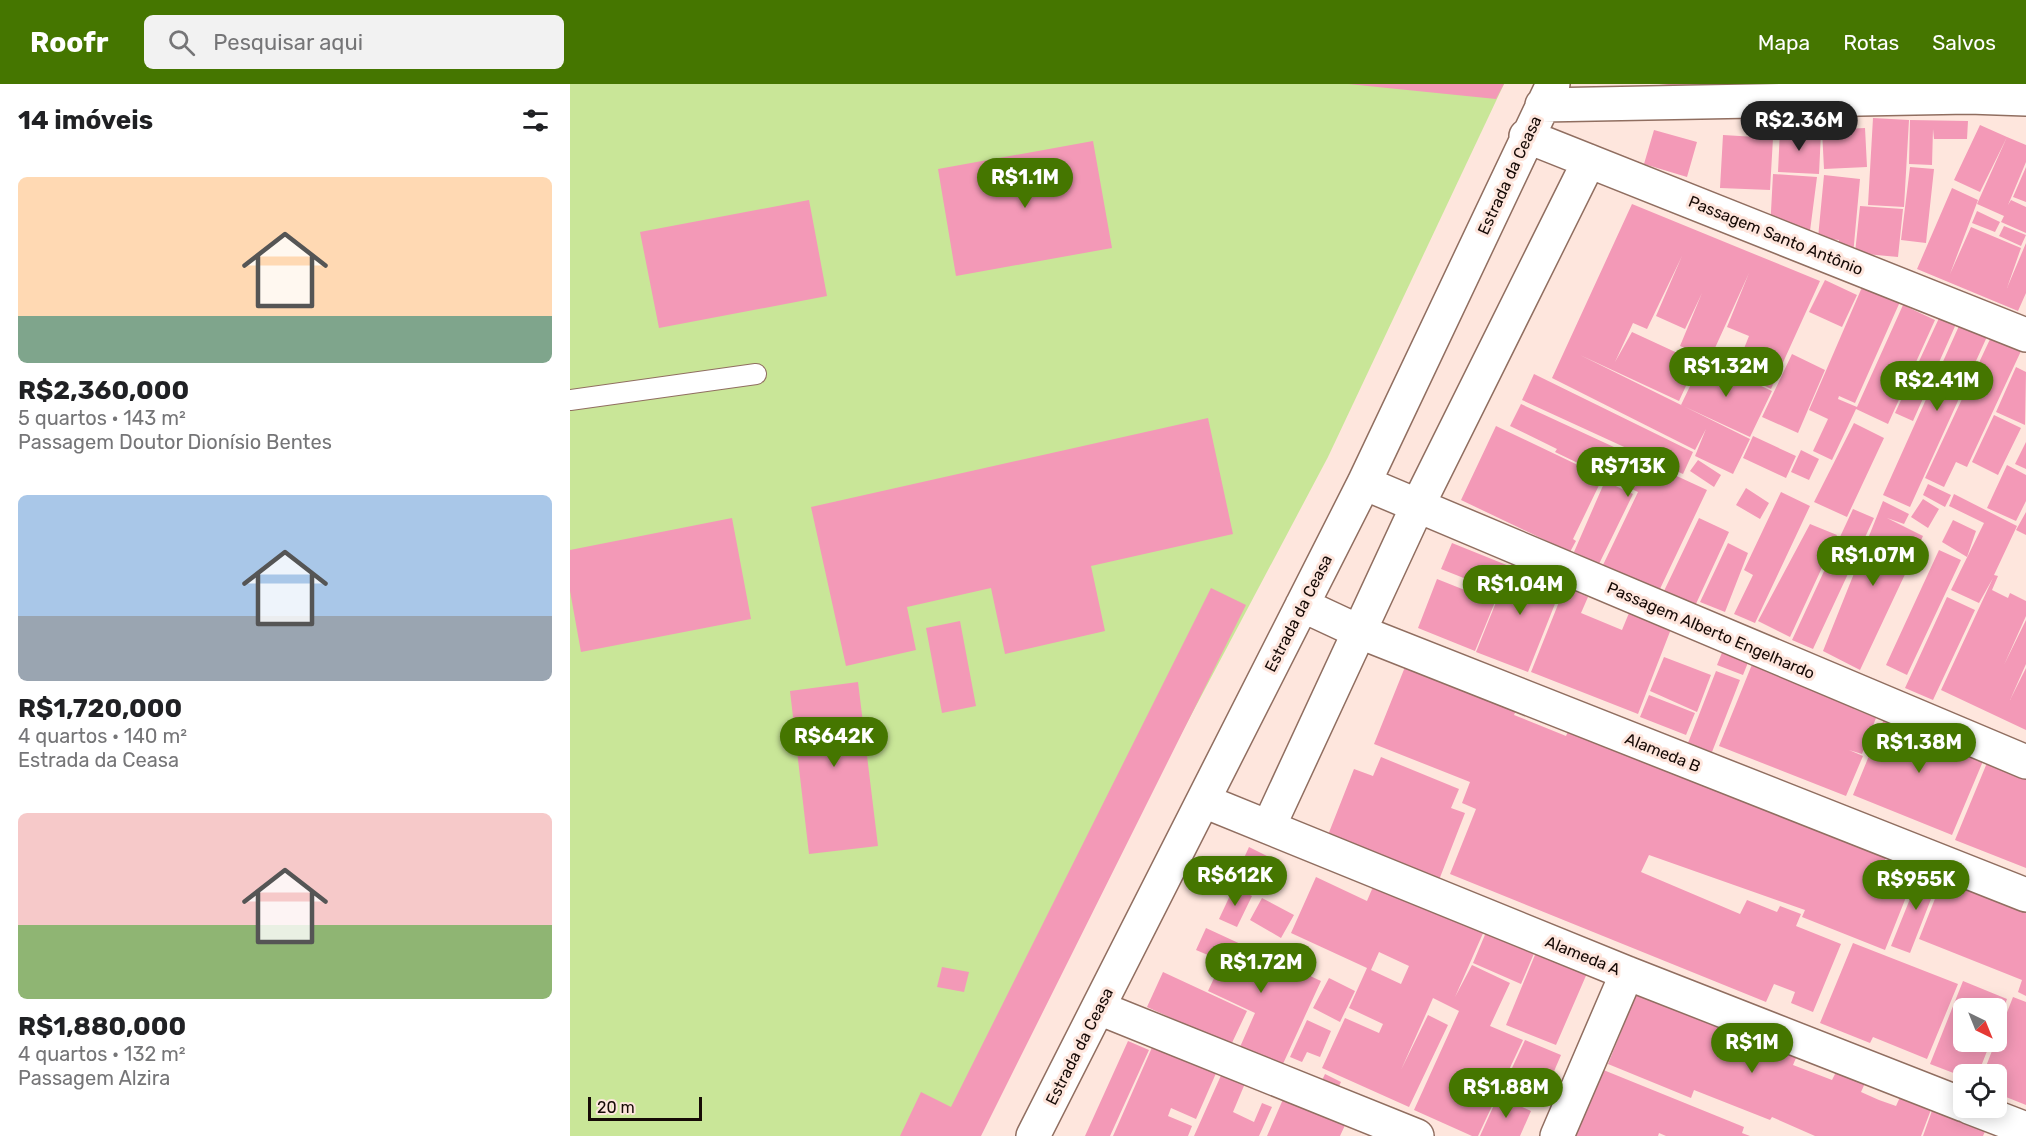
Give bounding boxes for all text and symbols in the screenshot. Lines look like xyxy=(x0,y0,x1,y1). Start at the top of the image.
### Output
search box xyxy=(144,15,564,69)
text: Roofr xyxy=(30,26,108,59)
icon: search xyxy=(165,26,198,59)
text: Pesquisar aqui xyxy=(213,29,363,56)
text: Mapa xyxy=(1758,30,1810,55)
text: Rotas xyxy=(1843,30,1899,55)
text: Salvos xyxy=(1932,30,1996,55)
pin: R$2.36M xyxy=(1744,101,1854,152)
icon: filters xyxy=(519,104,552,137)
text: 14 imóveis xyxy=(18,105,153,136)
text: R$2.36M xyxy=(1755,108,1843,132)
street label: Estrada da Ceasa xyxy=(1474,113,1545,238)
pin: R$1.1M xyxy=(976,158,1074,209)
text: R$1.1M xyxy=(991,165,1059,189)
street label: Passagem Santo Antônio xyxy=(1686,192,1866,279)
icon: home xyxy=(231,216,339,324)
pin: R$1.32M xyxy=(1671,347,1781,398)
text: R$1.32M xyxy=(1683,354,1769,378)
pin: R$2.41M xyxy=(1882,361,1992,412)
text: R$2.41M xyxy=(1894,368,1980,392)
text: R$2,360,000 xyxy=(18,375,189,406)
text: 5 quartos · 143 m² xyxy=(18,406,186,430)
text: Passagem Doutor Dionísio Bentes xyxy=(18,430,332,454)
pin: R$713K xyxy=(1579,447,1677,498)
text: R$713K xyxy=(1590,454,1666,478)
icon: home xyxy=(231,534,339,642)
pin: R$1.07M xyxy=(1818,536,1928,587)
text: R$1.07M xyxy=(1831,543,1915,567)
street label: Estrada da Ceasa xyxy=(1261,551,1336,675)
pin: R$1.04M xyxy=(1465,565,1575,616)
text: R$1.04M xyxy=(1477,572,1563,596)
street label: Passagem Alberto Engelhardo xyxy=(1604,578,1818,683)
text: R$1,720,000 xyxy=(18,693,182,724)
pin: R$642K xyxy=(785,717,883,768)
pin: R$1.38M xyxy=(1864,723,1974,774)
text: 4 quartos · 140 m² xyxy=(18,724,187,748)
text: R$642K xyxy=(794,724,874,748)
street label: Alameda B xyxy=(1622,729,1703,776)
text: R$1.38M xyxy=(1876,730,1962,754)
text: Estrada da Ceasa xyxy=(18,748,179,772)
icon: home xyxy=(231,852,339,960)
pin: R$612K xyxy=(1186,856,1284,907)
pin: R$955K xyxy=(1867,860,1965,911)
text: R$612K xyxy=(1197,863,1273,887)
text: R$955K xyxy=(1876,867,1956,891)
street label: Alameda A xyxy=(1543,932,1623,979)
pin: R$1.72M xyxy=(1206,943,1316,994)
text: R$1.72M xyxy=(1219,950,1303,974)
street label: Estrada da Ceasa xyxy=(1042,984,1117,1108)
north arrow xyxy=(1953,998,2007,1052)
map controls xyxy=(1953,998,2007,1118)
text: R$1,880,000 xyxy=(18,1011,186,1042)
pin: R$1M xyxy=(1716,1023,1788,1074)
text: R$1M xyxy=(1725,1030,1779,1054)
text: 4 quartos · 132 m² xyxy=(18,1042,186,1066)
button: locate xyxy=(1953,1064,2007,1118)
text: Passagem Alzira xyxy=(18,1066,170,1090)
pin: R$1.88M xyxy=(1451,1068,1561,1119)
text: R$1.88M xyxy=(1463,1075,1549,1099)
scale bar xyxy=(588,1094,702,1122)
text: 20 m xyxy=(597,1098,635,1117)

